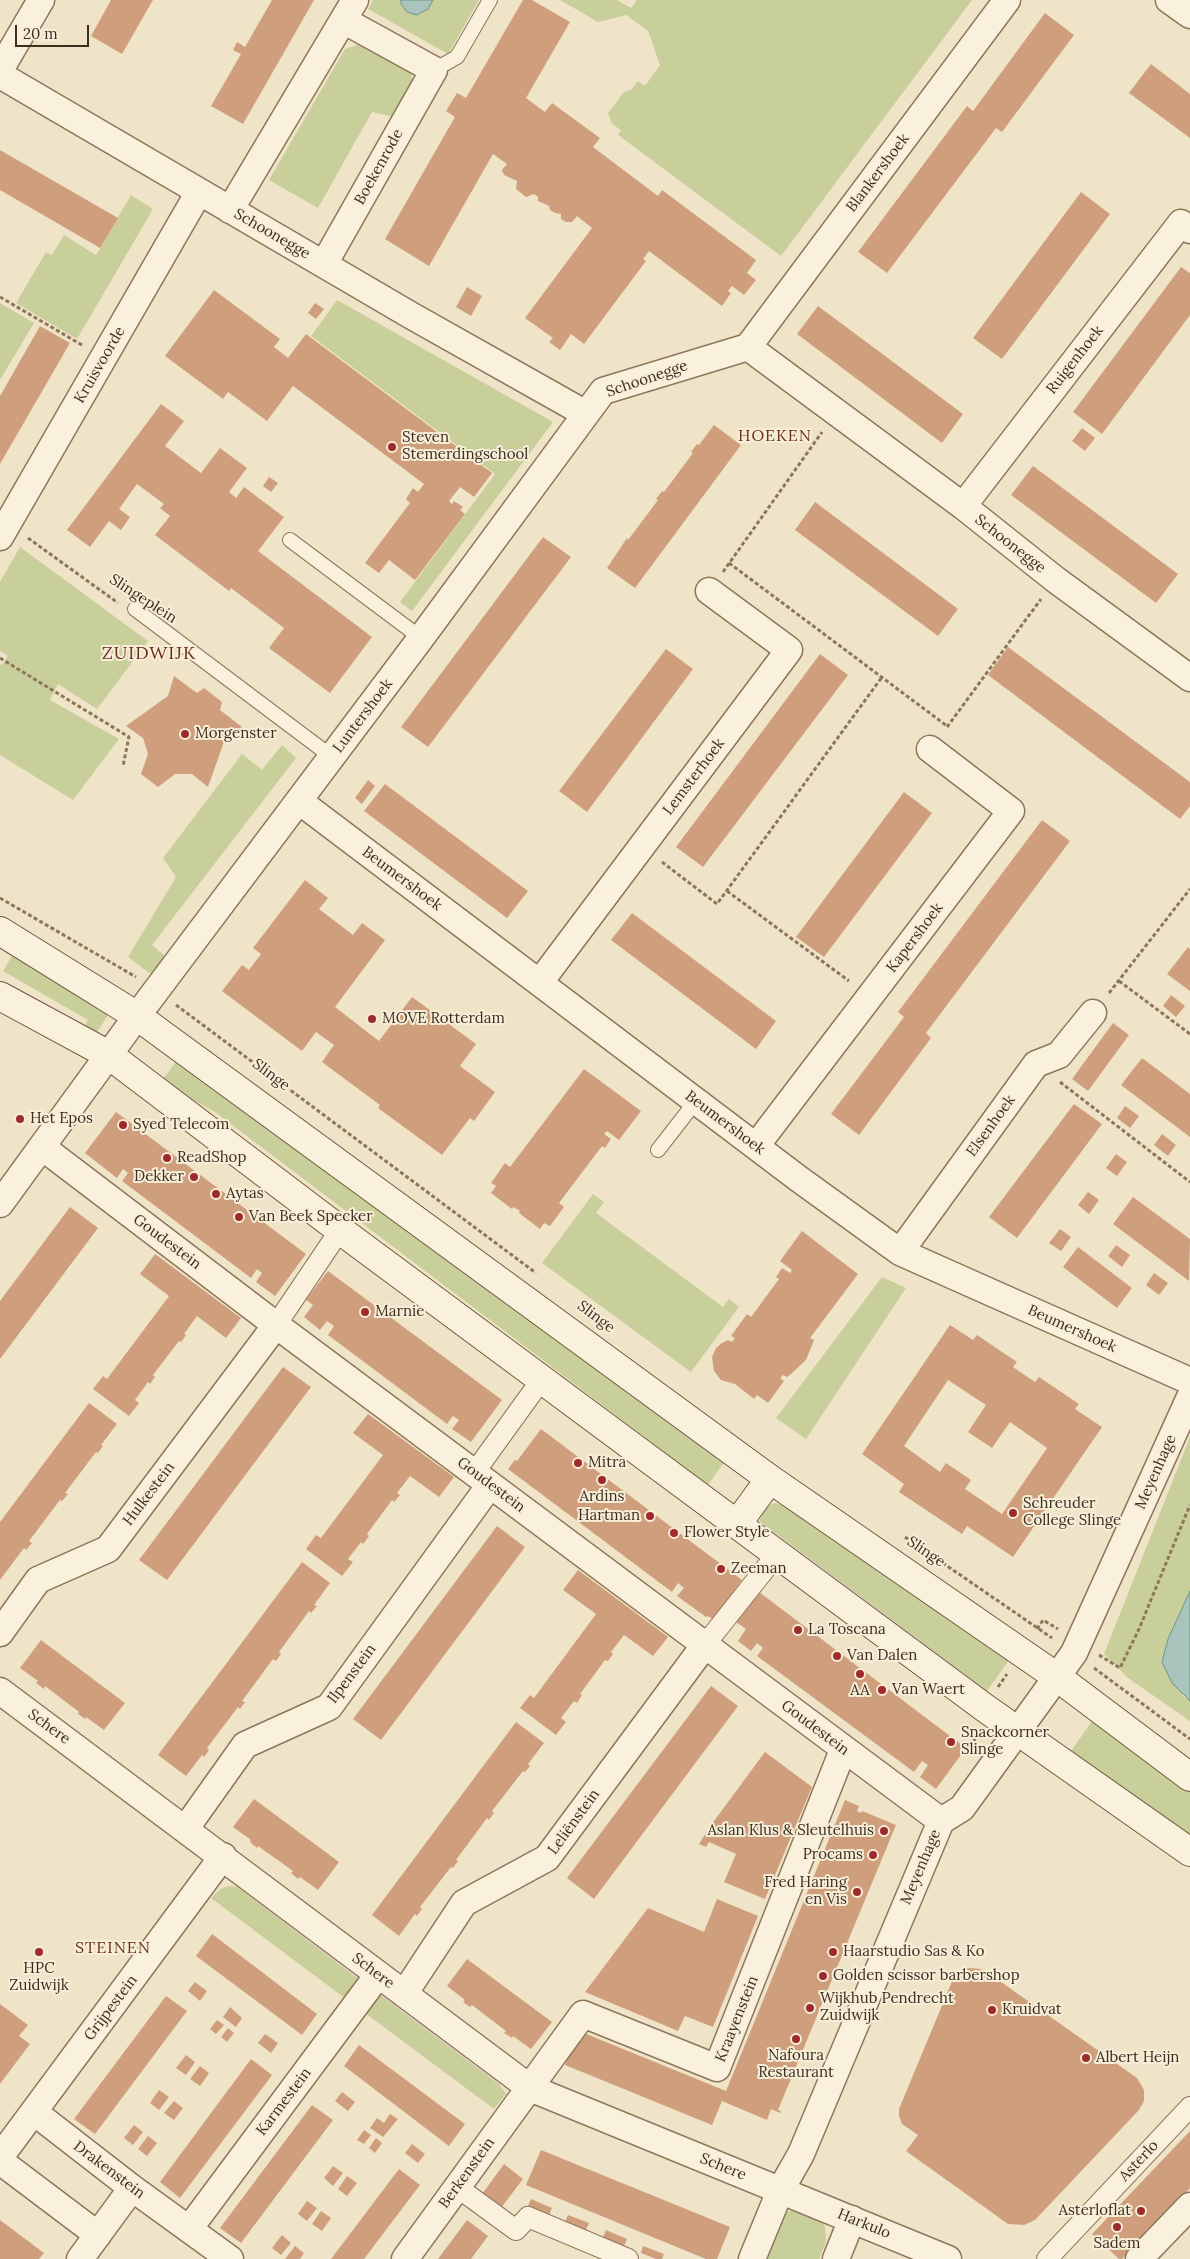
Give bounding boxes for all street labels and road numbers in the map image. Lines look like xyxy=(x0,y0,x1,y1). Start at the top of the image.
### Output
street label: Boekenrode xyxy=(351,126,407,208)
street label: Blankershoek xyxy=(843,130,913,216)
street label: Schoonegge xyxy=(231,205,313,263)
street label: Ruigenhoek xyxy=(1043,322,1107,398)
street label: Kruisvoorde xyxy=(71,324,129,406)
street label: Schoonegge xyxy=(604,357,690,401)
street label: Schoonegge xyxy=(971,511,1049,577)
street label: Slingeplein xyxy=(106,571,180,627)
street label: Luntershoek xyxy=(329,675,397,757)
street label: Lemsterhoek xyxy=(659,735,729,819)
street label: Beumershoek xyxy=(359,843,445,915)
street label: Kapershoek xyxy=(883,900,947,976)
street label: Slinge xyxy=(249,1055,293,1095)
street label: Beumershoek xyxy=(682,1087,768,1159)
street label: Elsenhoek xyxy=(963,1092,1019,1160)
street label: Goudestein xyxy=(129,1211,205,1273)
street label: Slinge xyxy=(574,1297,618,1337)
street label: Beumershoek xyxy=(1025,1301,1119,1357)
street label: Meyenhage xyxy=(1132,1432,1180,1512)
street label: Goudestein xyxy=(453,1454,529,1516)
street label: Hulkestein xyxy=(119,1459,179,1529)
street label: Slinge xyxy=(903,1533,949,1571)
street label: Ilpenstein xyxy=(324,1641,380,1707)
street label: Goudestein xyxy=(777,1697,853,1759)
street label: Schere xyxy=(24,1706,74,1748)
street label: Leliënstein xyxy=(544,1786,604,1858)
street label: Meyenhage xyxy=(897,1827,945,1907)
street label: Schere xyxy=(348,1949,398,1993)
street label: Grijpestein xyxy=(81,1972,141,2044)
street label: Kraayenstein xyxy=(712,1973,762,2065)
street label: Karmestein xyxy=(253,2065,315,2139)
street label: Berkenstein xyxy=(435,2134,499,2212)
street label: Drakenstein xyxy=(70,2137,148,2203)
street label: Asterlo xyxy=(1116,2137,1162,2185)
street label: Schere xyxy=(697,2150,749,2184)
street label: Harkulo xyxy=(835,2205,893,2243)

